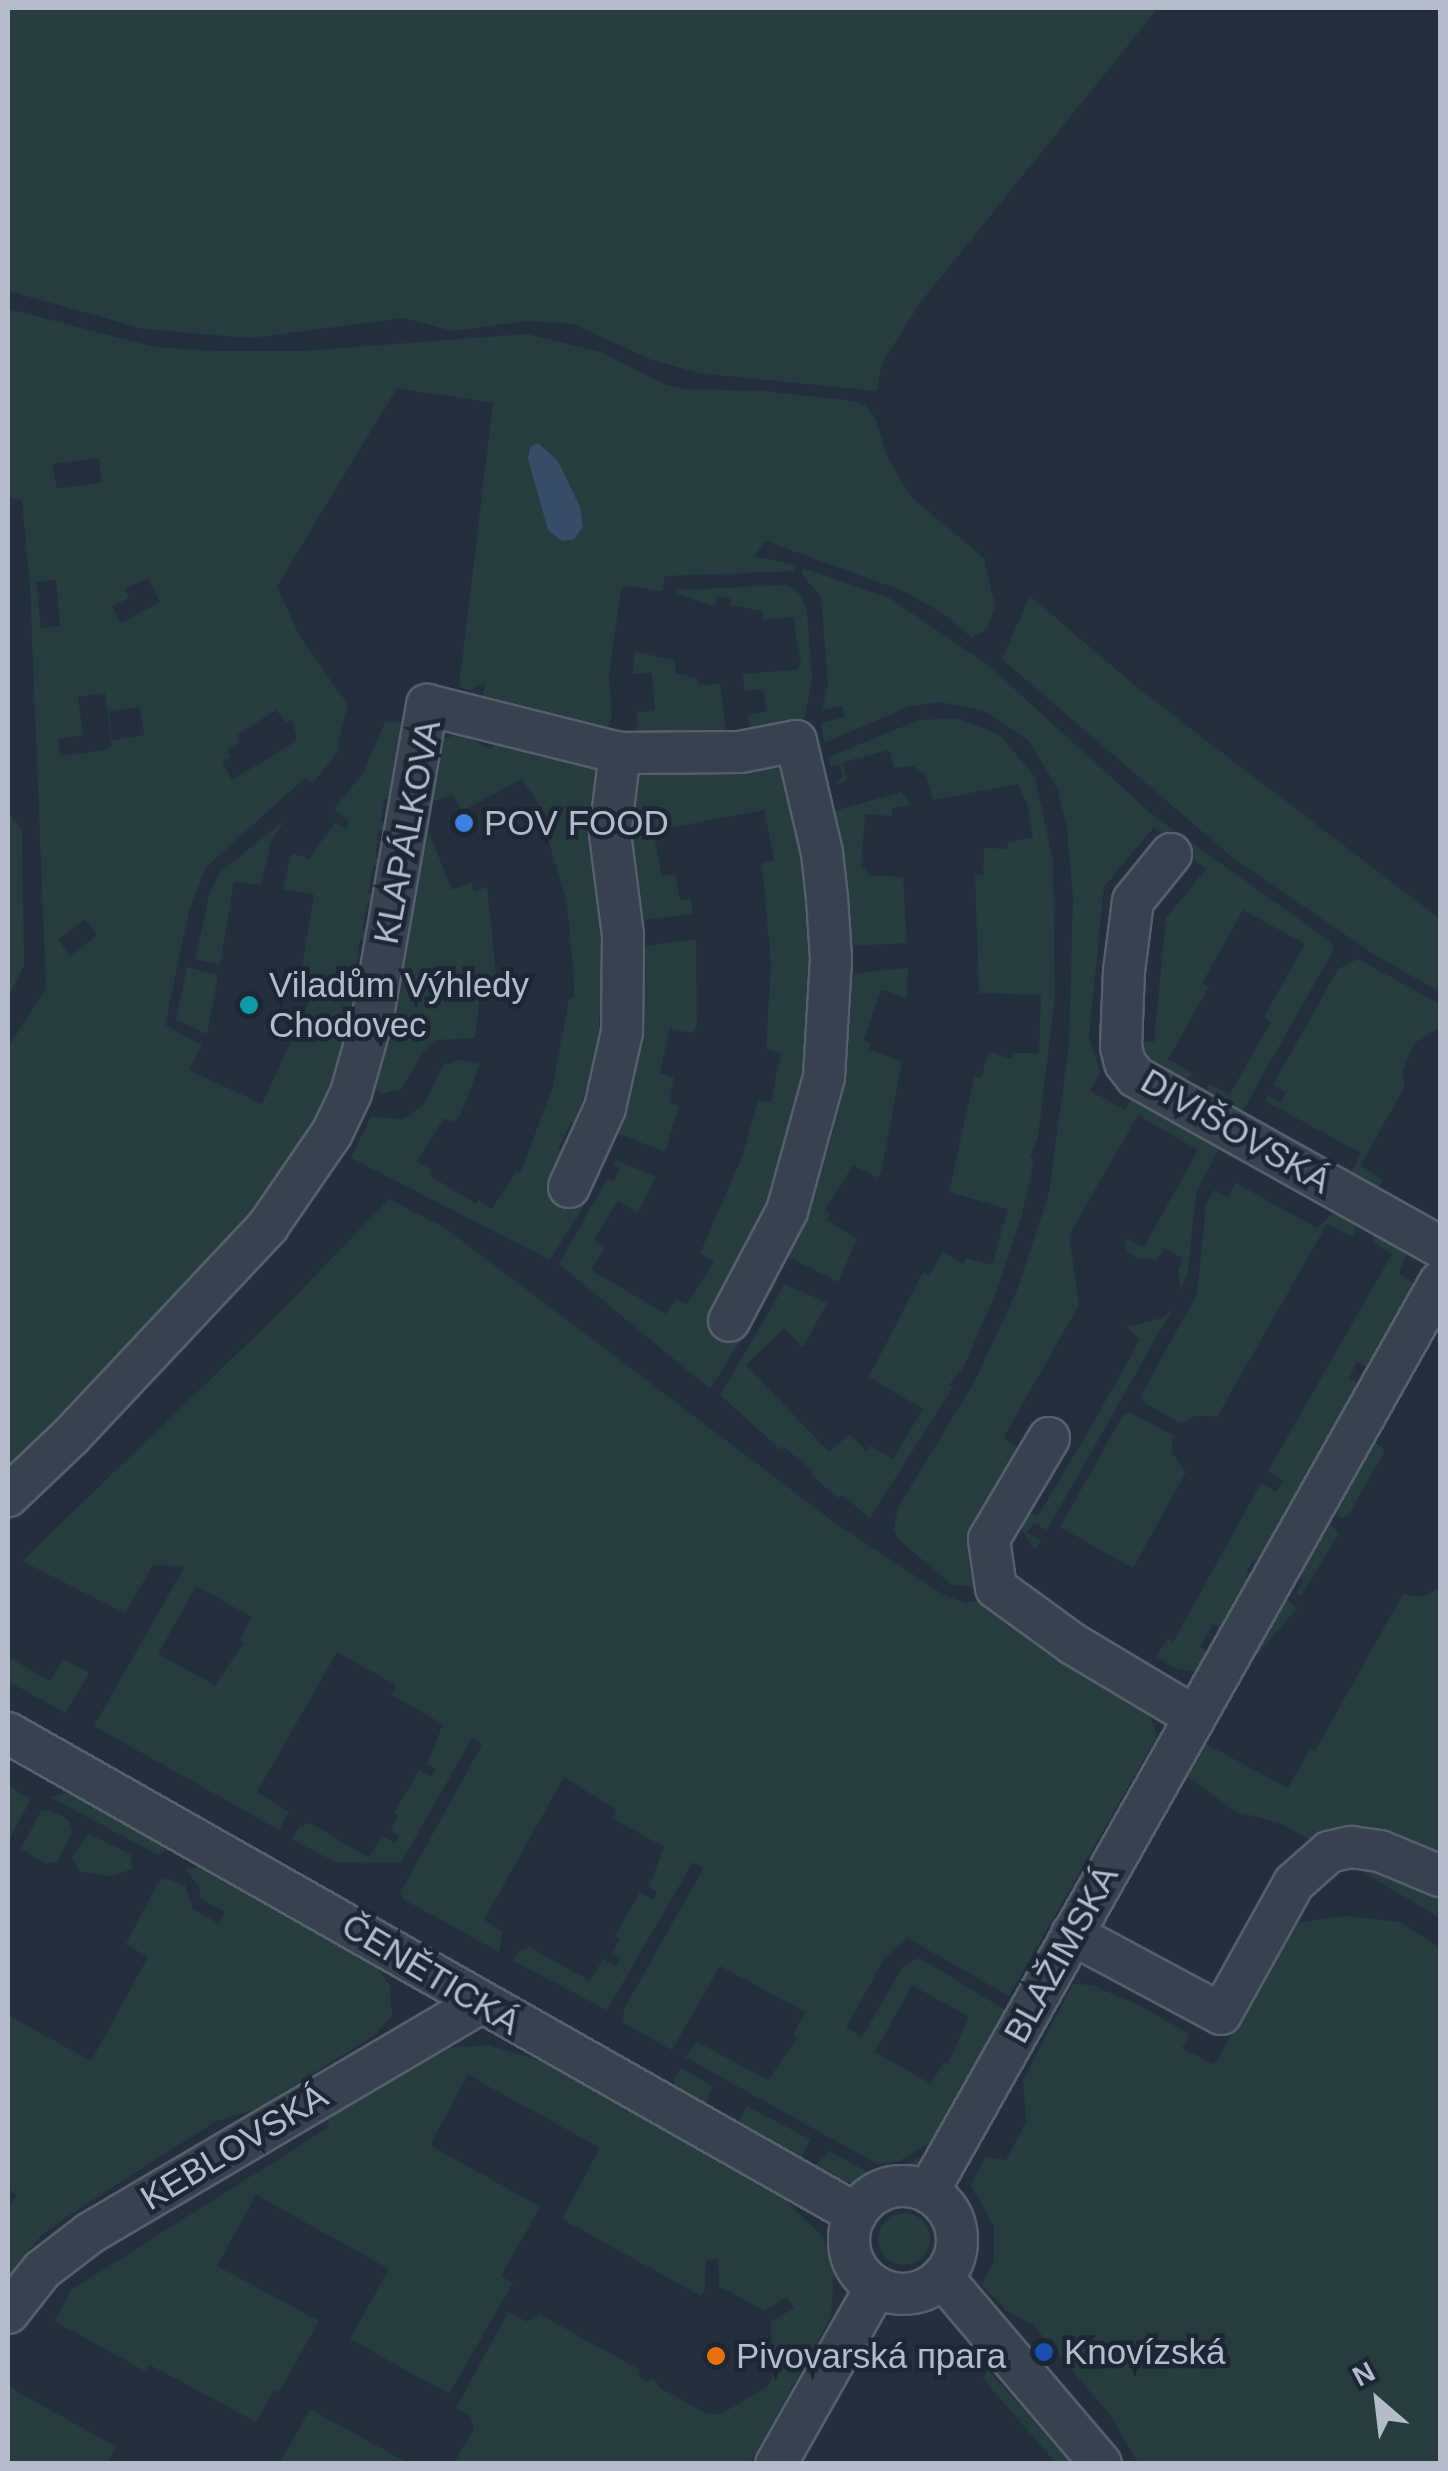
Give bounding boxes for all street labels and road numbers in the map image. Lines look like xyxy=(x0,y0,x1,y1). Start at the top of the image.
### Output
street label: KLAPÁLKOVA xyxy=(365,717,449,947)
street label: DIVIŠOVSKÁ xyxy=(1134,1060,1338,1202)
street label: BLAŽIMSKÁ xyxy=(995,1858,1127,2050)
street label: ČENĚTICKÁ xyxy=(334,1904,528,2044)
street label: KEBLOVSKÁ xyxy=(133,2075,335,2219)

